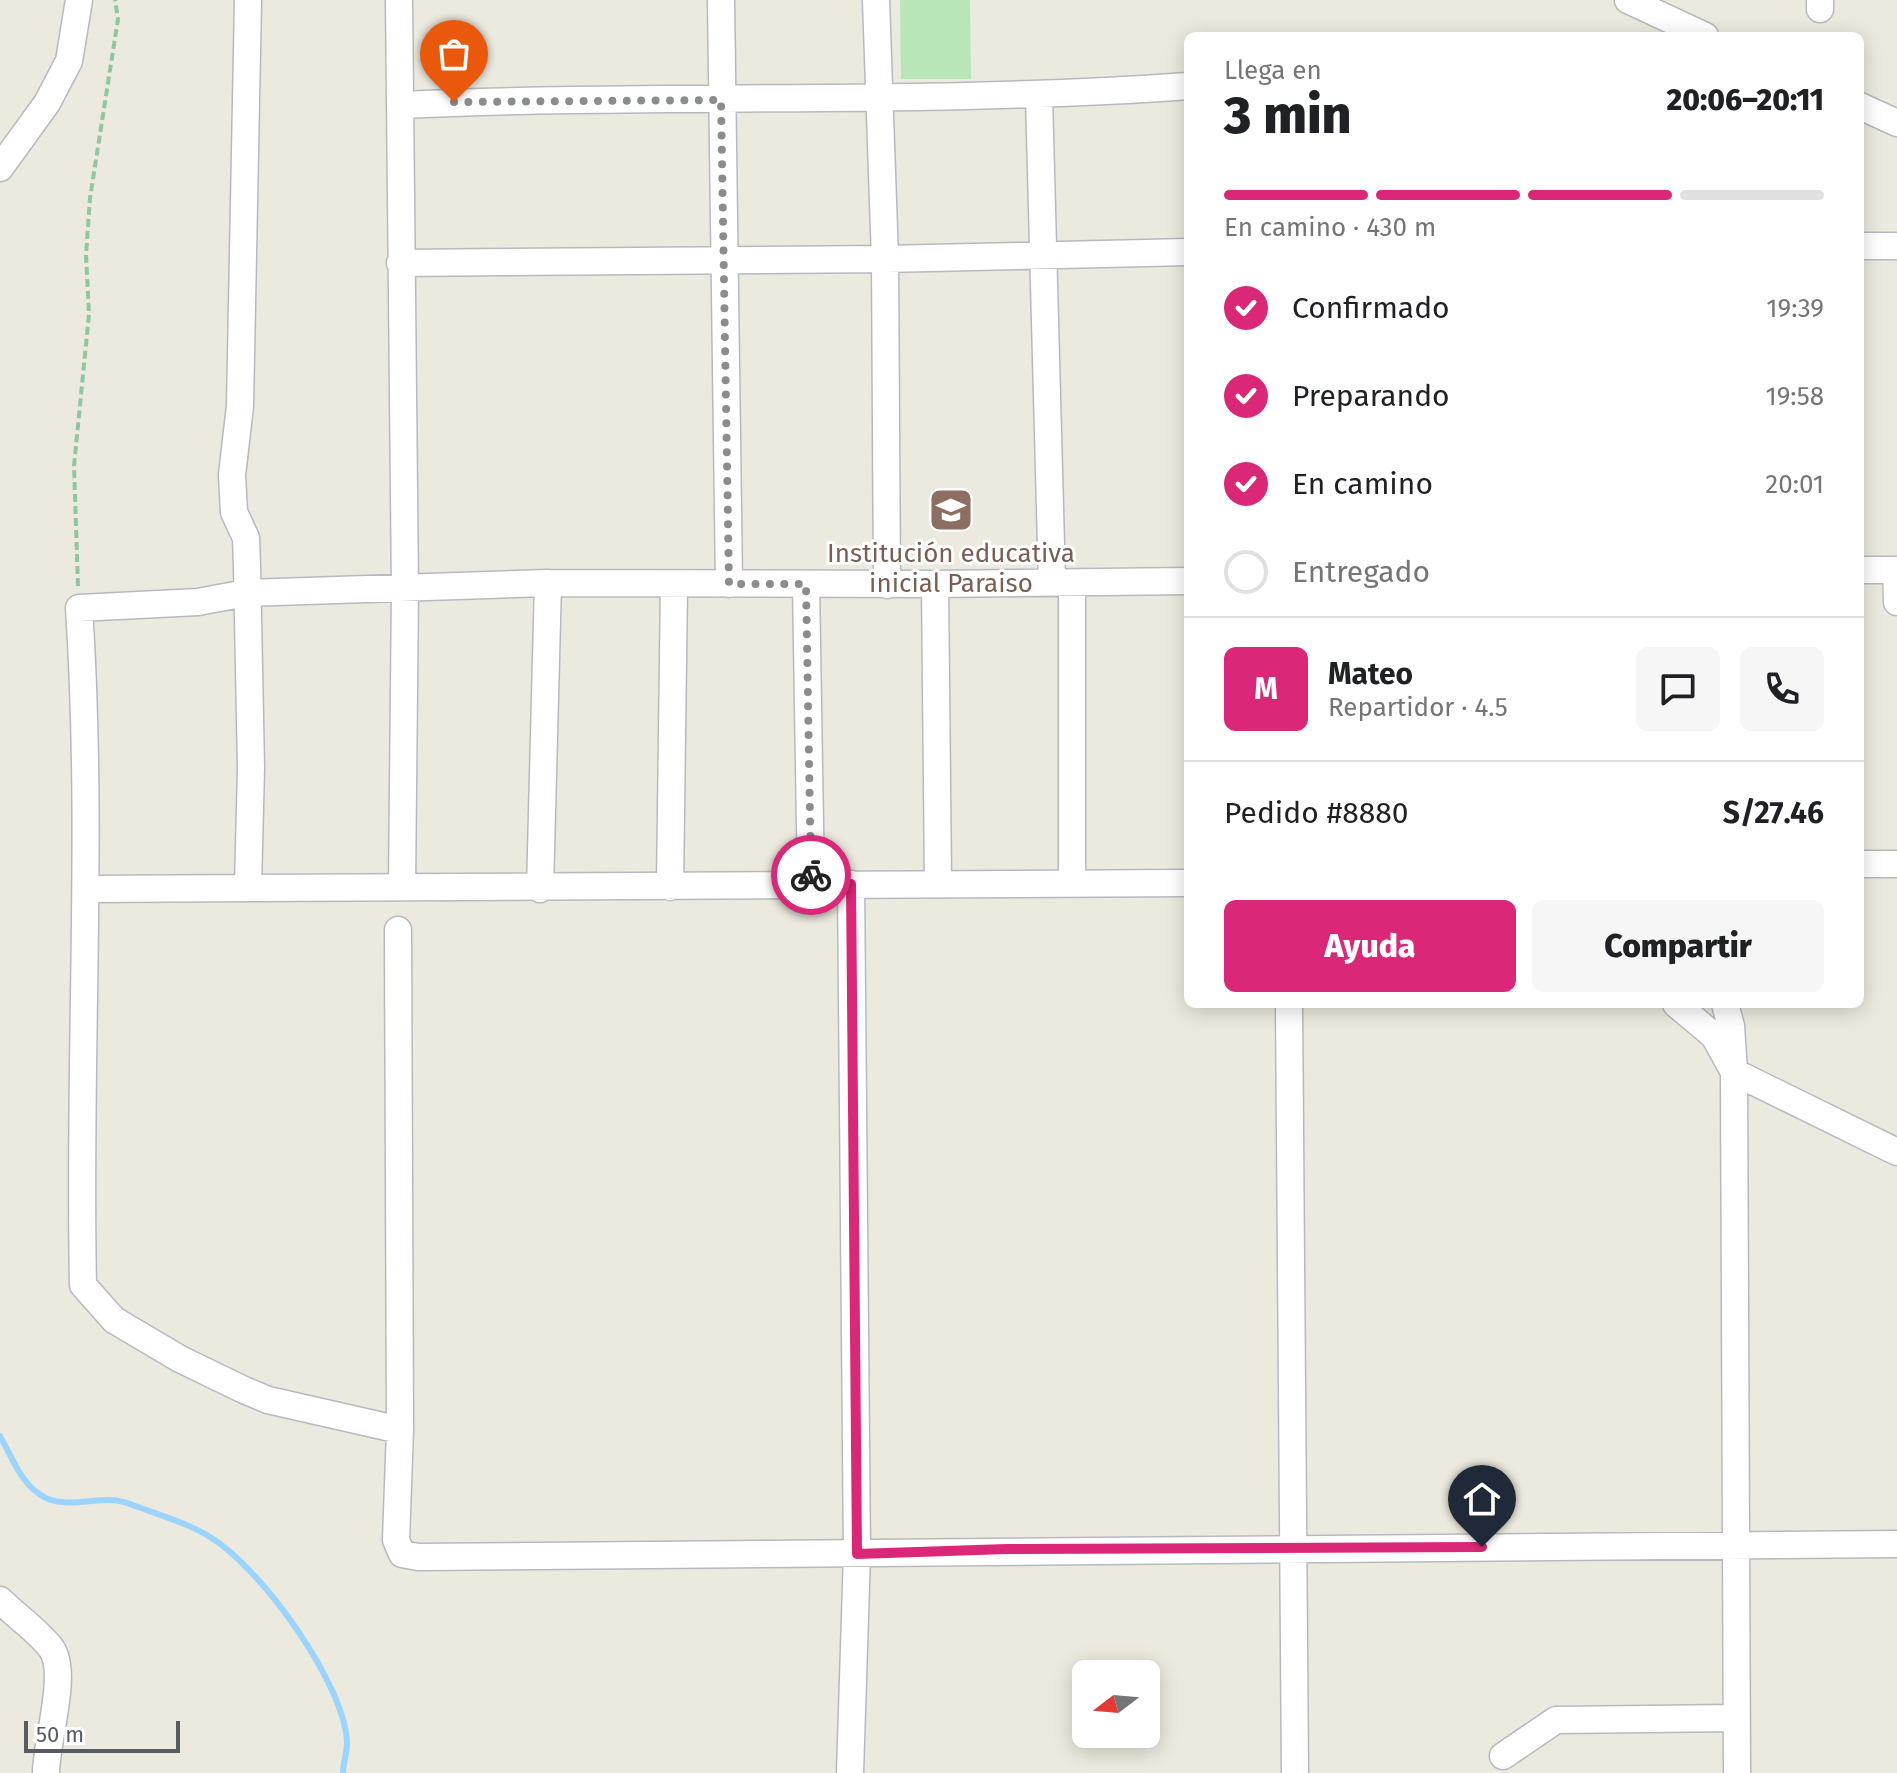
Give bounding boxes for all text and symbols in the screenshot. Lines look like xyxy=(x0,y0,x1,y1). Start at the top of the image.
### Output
pin xyxy=(420,20,488,102)
icon: bag xyxy=(432,32,476,76)
text: Llega en xyxy=(1224,55,1322,86)
text: 20:06–20:11 xyxy=(1666,82,1824,118)
text: 3 min xyxy=(1224,84,1352,147)
text: En camino · 430 m xyxy=(1224,212,1436,243)
icon: check xyxy=(1224,286,1268,330)
text: Confirmado xyxy=(1292,290,1450,326)
text: 19:39 xyxy=(1766,293,1824,324)
icon: check xyxy=(1224,374,1268,418)
text: Preparando xyxy=(1292,378,1450,414)
text: 19:58 xyxy=(1765,381,1824,412)
icon: check xyxy=(1224,462,1268,506)
text: En camino xyxy=(1292,466,1433,502)
text: 20:01 xyxy=(1765,469,1824,500)
school or university icon: Institución educativa inicial Paraiso xyxy=(927,486,975,534)
place label: Institución educativa inicial Paraiso xyxy=(827,538,1075,599)
text: Entregado xyxy=(1292,554,1430,590)
button: chat xyxy=(1636,647,1720,731)
button: phone xyxy=(1740,647,1824,731)
text: Mateo xyxy=(1328,656,1413,692)
text: M xyxy=(1254,671,1278,707)
text: Repartidor · 4.5 xyxy=(1328,692,1508,723)
text: Pedido #8880 xyxy=(1224,795,1409,831)
text: S/27.46 xyxy=(1723,795,1824,831)
courier xyxy=(771,835,851,915)
icon: bike xyxy=(789,853,833,897)
button: Ayuda xyxy=(1224,900,1516,992)
button: Compartir xyxy=(1532,900,1824,992)
pin xyxy=(1448,1465,1516,1547)
icon: home xyxy=(1460,1477,1504,1521)
north arrow xyxy=(1072,1660,1160,1748)
map controls xyxy=(1072,1660,1160,1748)
scale bar xyxy=(24,1717,180,1753)
text: 50 m xyxy=(36,1721,84,1748)

